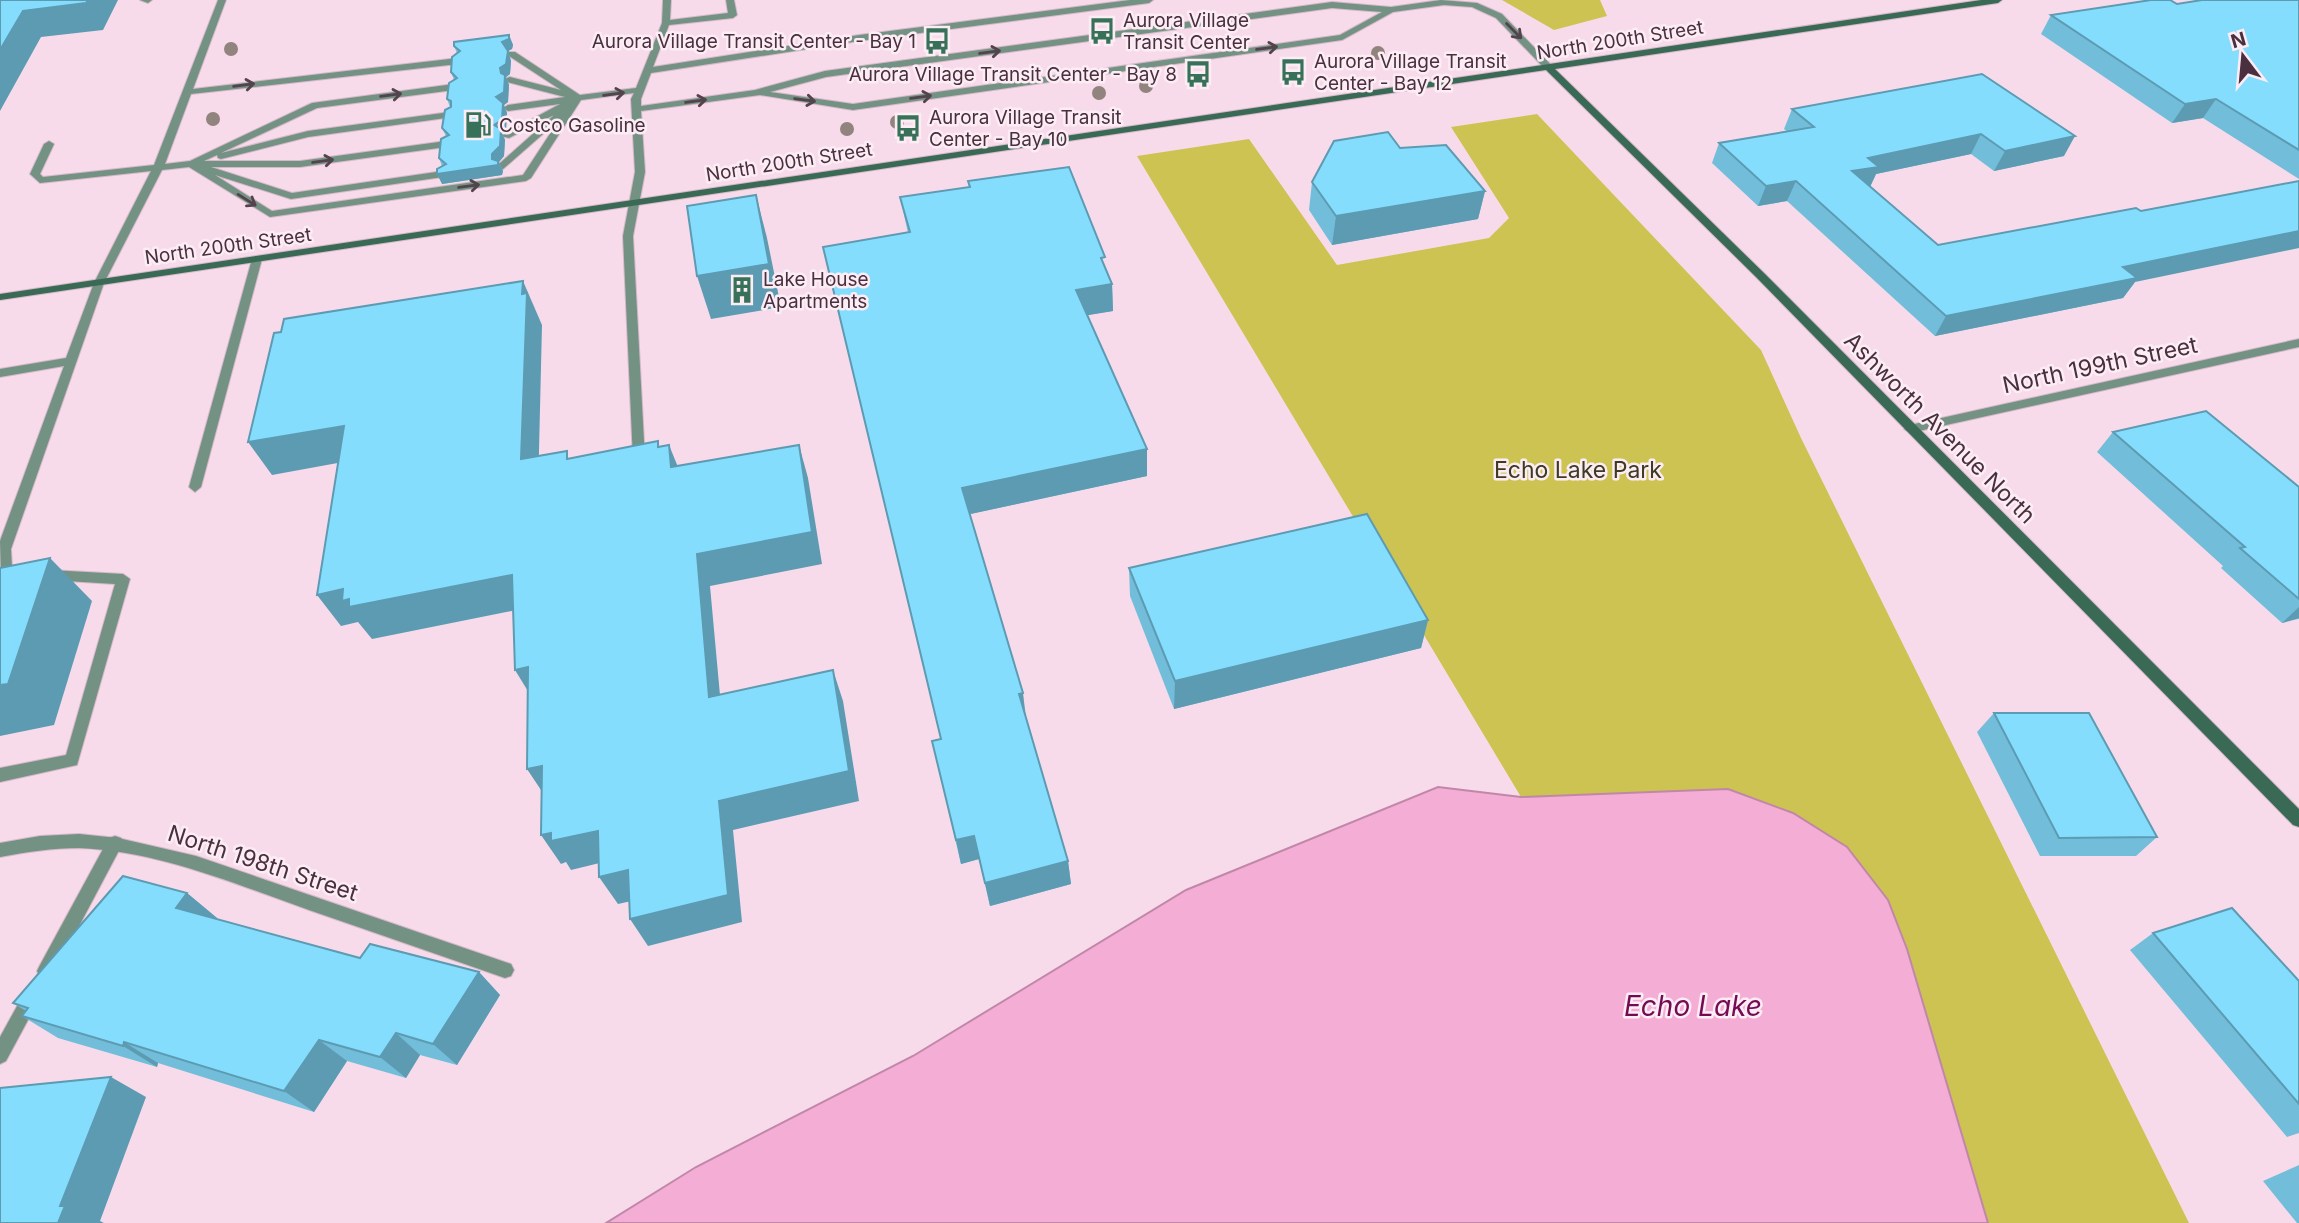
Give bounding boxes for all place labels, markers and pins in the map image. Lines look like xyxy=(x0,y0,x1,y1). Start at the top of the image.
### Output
place label: Aurora Village Transit Center xyxy=(1123,9,1250,54)
bus stop icon: Aurora Village Transit Center xyxy=(1087,16,1117,46)
bus stop icon: Aurora Village Transit Center - Bay 1 xyxy=(922,26,952,56)
place label: Aurora Village Transit Center - Bay 1 xyxy=(592,30,916,53)
place label: Aurora Village Transit Center - Bay 12 xyxy=(1314,50,1506,95)
bus stop icon: Aurora Village Transit Center - Bay 12 xyxy=(1278,57,1308,87)
bus stop icon: Aurora Village Transit Center - Bay 8 xyxy=(1183,59,1213,89)
place label: Aurora Village Transit Center - Bay 8 xyxy=(849,63,1177,86)
place label: Aurora Village Transit Center - Bay 10 xyxy=(929,106,1121,151)
fuel station icon: Costco Gasoline xyxy=(463,110,493,140)
bus stop icon: Aurora Village Transit Center - Bay 10 xyxy=(893,113,923,143)
place label: Costco Gasoline xyxy=(499,114,646,137)
place label: Lake House Apartments xyxy=(763,268,869,313)
building icon: Lake House Apartments xyxy=(727,275,757,305)

